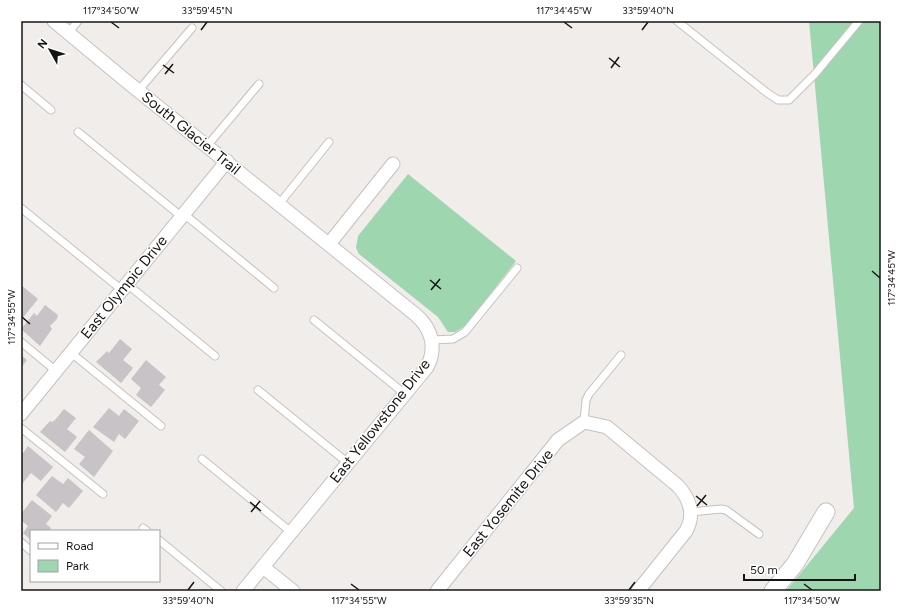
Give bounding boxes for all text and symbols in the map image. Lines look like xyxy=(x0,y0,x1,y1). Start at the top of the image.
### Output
text: 117°34'50"W xyxy=(83,4,139,17)
text: 33°59'45"N xyxy=(182,4,232,17)
text: 117°34'45"W xyxy=(536,4,592,17)
text: 33°59'40"N xyxy=(622,4,674,17)
north arrow xyxy=(30,30,70,70)
text: N xyxy=(35,37,50,51)
street label: South Glacier Trail xyxy=(138,88,244,178)
street label: East Olympic Drive xyxy=(77,232,171,342)
text: 117°34'45"W xyxy=(885,250,898,306)
text: 117°34'55"W xyxy=(5,289,18,345)
street label: East Yellowstone Drive xyxy=(326,355,434,487)
street label: East Yosemite Drive xyxy=(459,445,557,561)
legend xyxy=(30,530,160,582)
text: Road xyxy=(66,539,94,553)
scale bar xyxy=(744,556,855,582)
text: Park xyxy=(66,559,89,573)
text: 50 m xyxy=(750,563,778,577)
text: 33°59'40"N xyxy=(162,594,214,607)
text: 117°34'55"W xyxy=(331,594,387,607)
text: 33°59'35"N xyxy=(604,594,654,607)
text: 117°34'50"W xyxy=(784,594,840,607)

